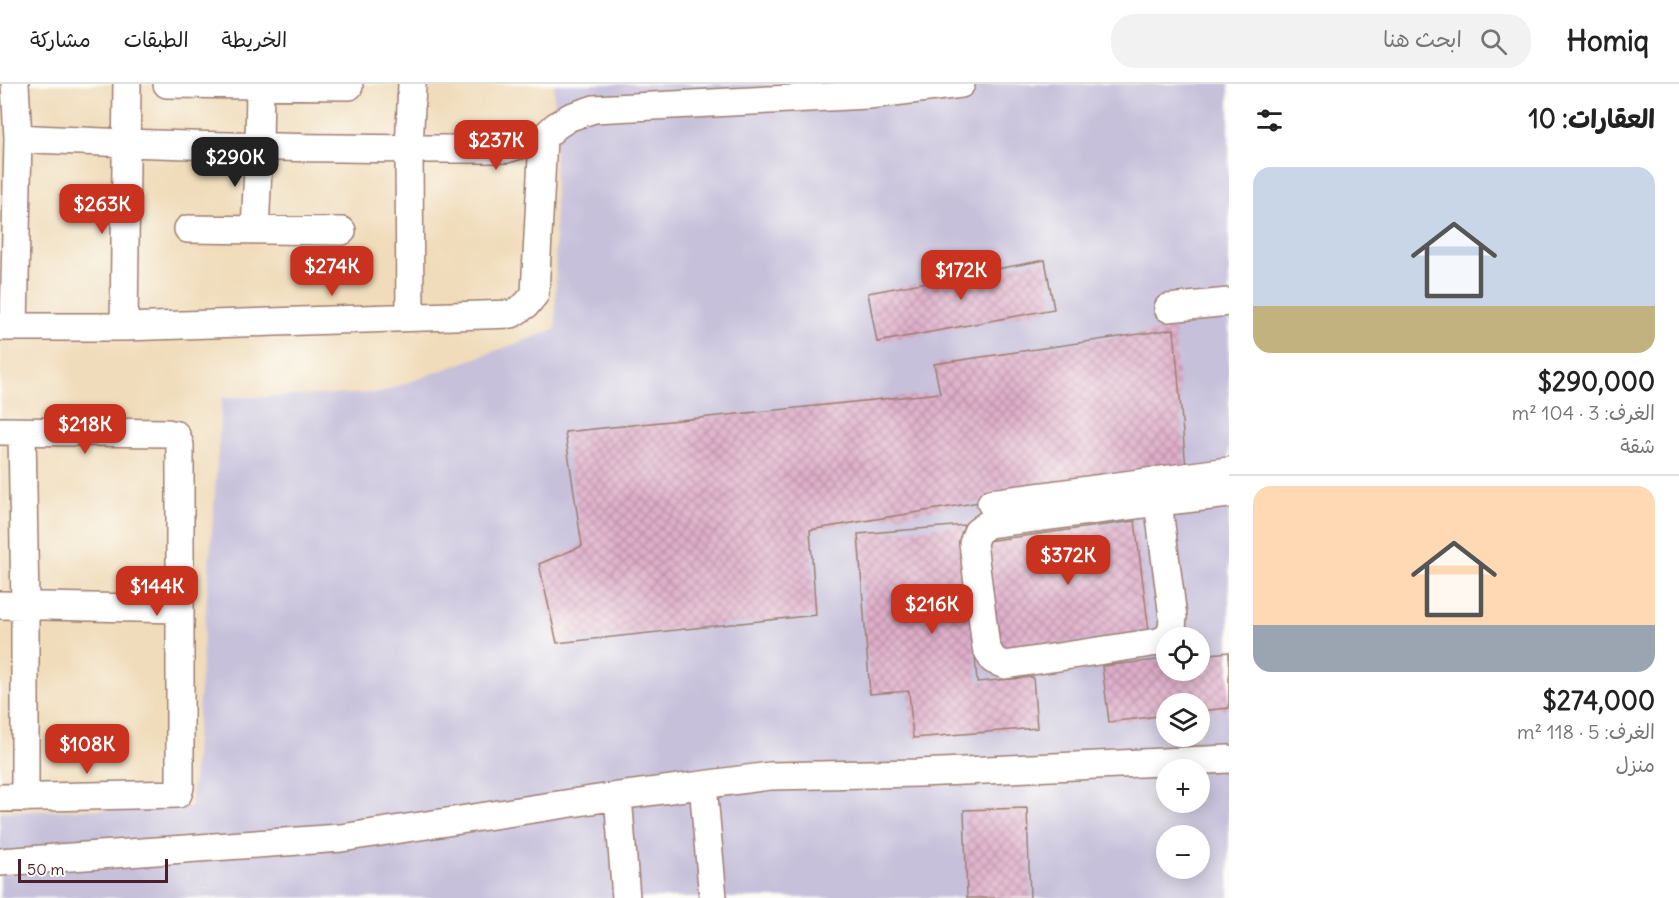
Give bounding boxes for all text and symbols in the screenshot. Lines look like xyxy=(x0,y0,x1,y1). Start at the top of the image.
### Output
search box xyxy=(1111,14,1531,68)
text: Homiq xyxy=(1567,23,1649,59)
text: ابحث هنا xyxy=(1383,25,1462,53)
icon: search xyxy=(1477,25,1510,58)
text: مشاركة xyxy=(30,26,91,53)
text: الطبقات xyxy=(124,26,189,53)
text: الخريطة xyxy=(222,26,287,53)
text: العقارات: 10 xyxy=(1528,102,1655,135)
icon: filters xyxy=(1253,104,1286,137)
pin: $237K xyxy=(454,120,538,171)
text: $237K xyxy=(468,127,524,152)
pin: $290K xyxy=(193,137,277,188)
text: $290K xyxy=(205,144,265,169)
pin: $263K xyxy=(60,184,144,235)
text: $263K xyxy=(73,191,131,216)
icon: home xyxy=(1400,206,1508,314)
pin: $274K xyxy=(290,246,374,297)
pin: $172K xyxy=(919,250,1003,301)
text: $274K xyxy=(304,253,360,278)
text: $172K xyxy=(935,257,987,282)
text: $290,000 xyxy=(1538,365,1655,398)
text: الغرف: 3 · 104 m² xyxy=(1512,400,1655,425)
pin: $218K xyxy=(43,404,127,455)
text: $218K xyxy=(58,411,112,436)
text: شقة xyxy=(1620,433,1655,458)
icon: home xyxy=(1400,525,1508,633)
pin: $372K xyxy=(1026,535,1110,586)
text: $372K xyxy=(1040,542,1096,567)
pin: $144K xyxy=(115,566,199,617)
text: $144K xyxy=(130,573,184,598)
pin: $216K xyxy=(890,584,974,635)
text: $216K xyxy=(905,591,959,616)
map controls xyxy=(1156,627,1210,879)
button: locate xyxy=(1156,627,1210,681)
text: $274,000 xyxy=(1542,684,1655,717)
button: layers xyxy=(1156,693,1210,747)
text: الغرف: 5 · 118 m² xyxy=(1517,719,1655,744)
pin: $108K xyxy=(45,724,129,775)
text: $108K xyxy=(59,731,115,756)
text: منزل xyxy=(1616,752,1655,777)
button: + xyxy=(1156,759,1210,813)
button: − xyxy=(1156,825,1210,879)
scale bar xyxy=(18,856,168,884)
text: 50 m xyxy=(27,859,65,879)

